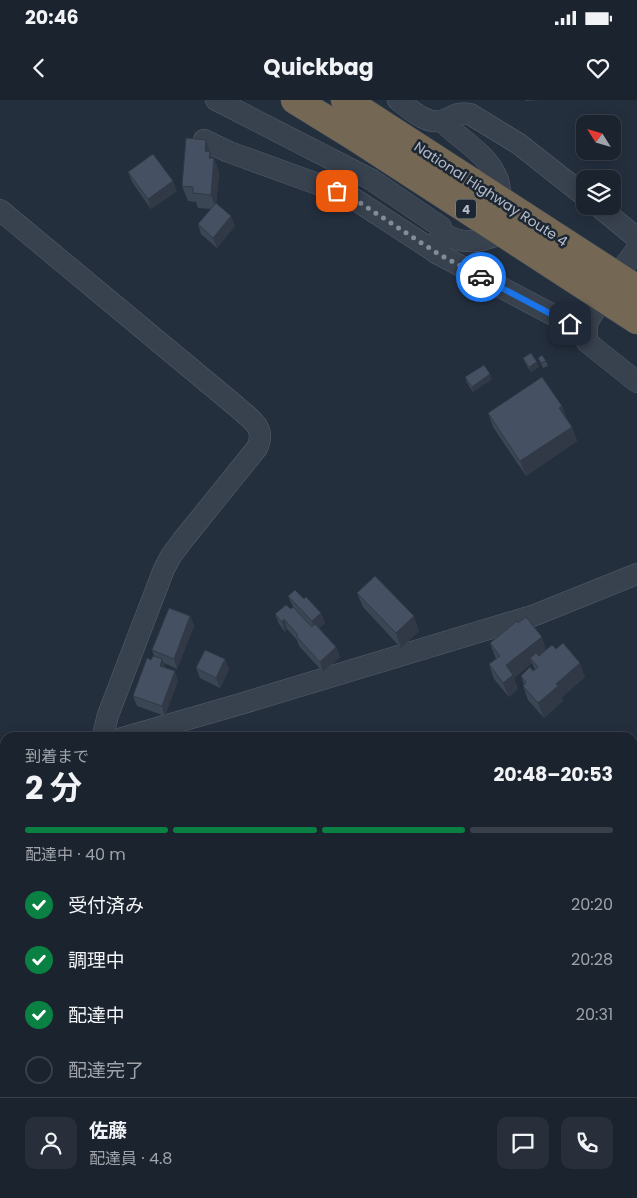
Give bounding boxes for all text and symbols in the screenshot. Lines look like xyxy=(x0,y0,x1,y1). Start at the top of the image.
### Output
text: 20:46 xyxy=(25,4,79,31)
text: Quickbag xyxy=(263,52,374,83)
icon: back xyxy=(25,54,53,82)
icon: heart xyxy=(584,54,612,82)
north arrow xyxy=(576,115,621,160)
map controls xyxy=(576,115,621,215)
street label: National Highway Route 4 xyxy=(411,138,571,250)
pin xyxy=(316,170,358,212)
button: layers xyxy=(576,170,621,215)
icon: bag xyxy=(323,177,351,205)
road number: 4 xyxy=(456,200,476,218)
courier xyxy=(456,252,506,302)
icon: car xyxy=(467,263,495,291)
pin xyxy=(549,303,591,345)
icon: home xyxy=(556,310,584,338)
text: 到着まで xyxy=(25,745,89,768)
text: 20:48–20:53 xyxy=(494,761,613,788)
text: 2 分 xyxy=(25,765,82,810)
text: 配達中 · 40 m xyxy=(25,843,126,866)
icon: check xyxy=(25,891,53,919)
text: 受付済み xyxy=(68,892,144,919)
text: 20:20 xyxy=(571,893,613,916)
icon: check xyxy=(25,946,53,974)
text: 調理中 xyxy=(68,947,125,974)
text: 20:28 xyxy=(571,948,613,971)
icon: check xyxy=(25,1001,53,1029)
text: 配達中 xyxy=(68,1002,125,1029)
text: 20:31 xyxy=(576,1003,613,1026)
text: 配達完了 xyxy=(68,1057,144,1084)
button: person xyxy=(25,1117,77,1169)
text: 佐藤 xyxy=(89,1117,127,1144)
button: chat xyxy=(497,1117,549,1169)
button: phone xyxy=(561,1117,613,1169)
text: 配達員 · 4.8 xyxy=(89,1147,172,1170)

